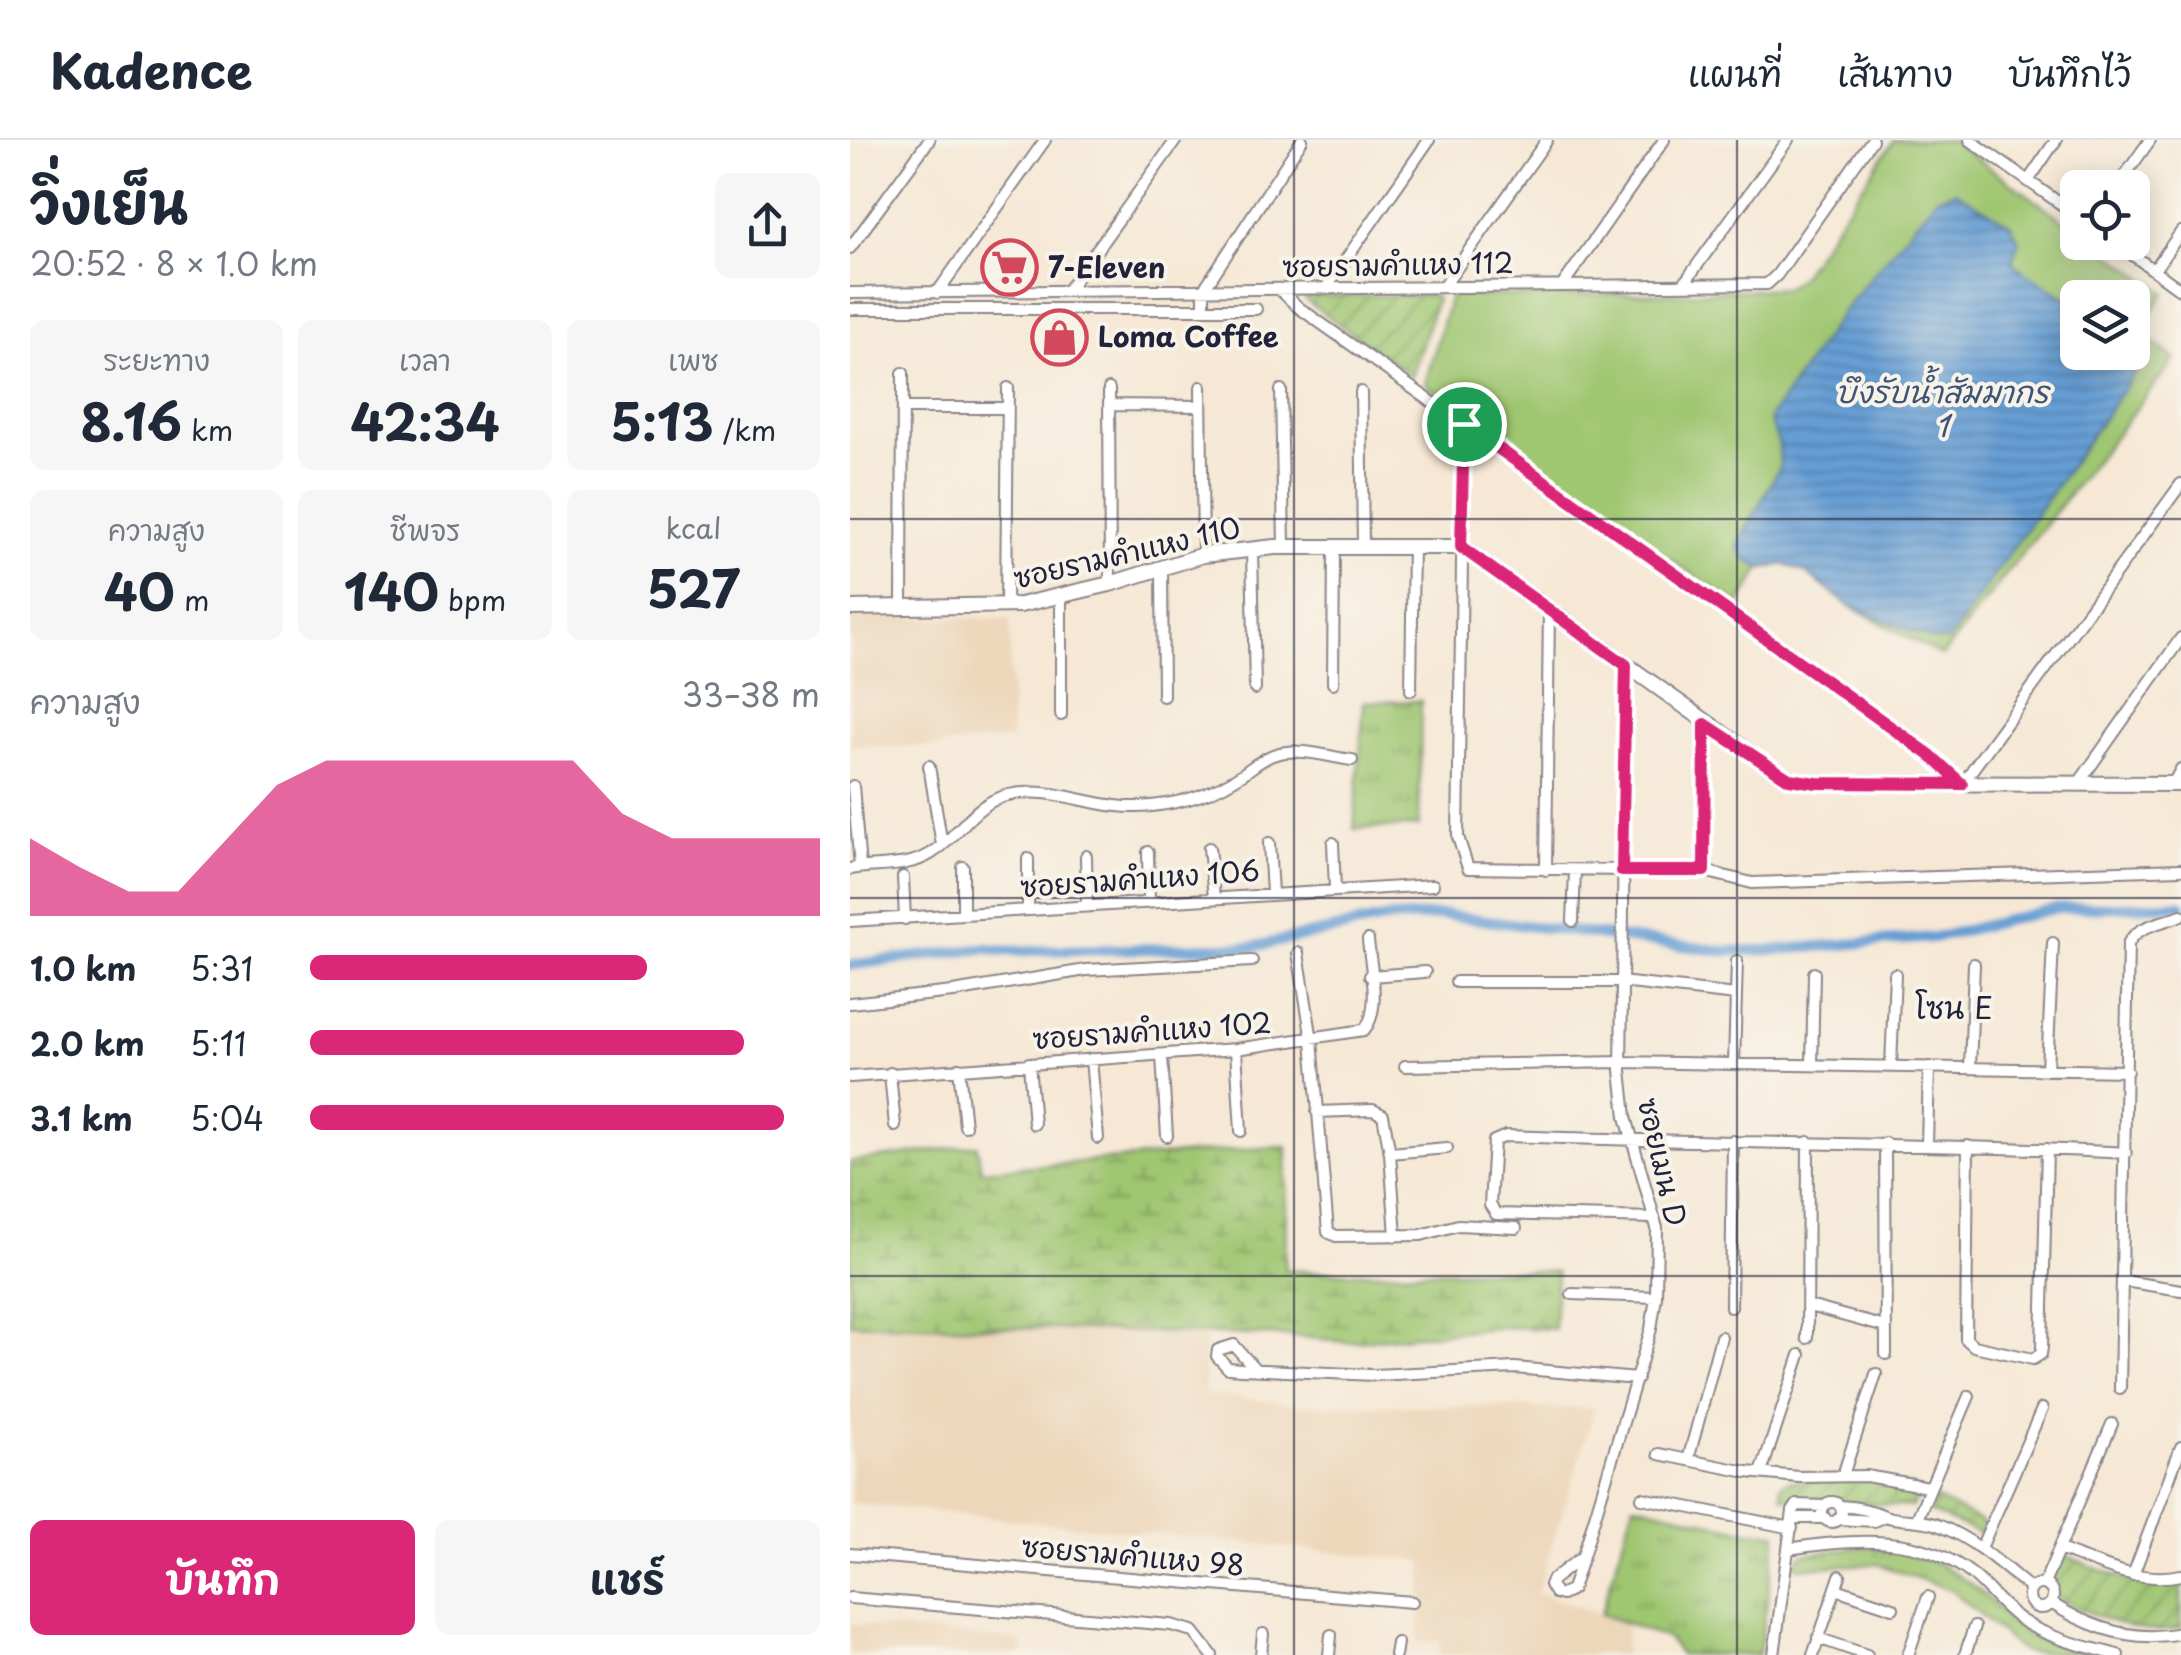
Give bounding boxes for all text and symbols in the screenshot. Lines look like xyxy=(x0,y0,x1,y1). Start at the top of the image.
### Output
text: Kadence xyxy=(50,33,253,105)
text: แผนที่ xyxy=(1688,46,1782,99)
text: เส้นทาง xyxy=(1837,46,1953,99)
text: บันทึกไว้ xyxy=(2008,46,2131,99)
text: วิ่งเย็น xyxy=(30,160,188,243)
map controls xyxy=(2060,170,2150,370)
button: locate xyxy=(2060,170,2150,260)
button: share xyxy=(715,173,820,278)
supermarket icon: 7-Eleven xyxy=(979,238,1039,298)
text: 20:52 · 8 × 1.0 km xyxy=(30,239,318,287)
street label: ซอยรามคำแหง 112 xyxy=(1282,240,1514,287)
place label: 7-Eleven xyxy=(1048,245,1165,288)
button: layers xyxy=(2060,280,2150,370)
shop icon: Loma Coffee xyxy=(1029,307,1089,367)
place label: Loma Coffee xyxy=(1098,314,1279,357)
text: ระยะทาง xyxy=(103,338,210,381)
text: เวลา xyxy=(399,338,451,381)
text: เพซ xyxy=(668,338,718,381)
water label: บึงรับน้ำสัมมากร 1 xyxy=(1835,365,2052,447)
text: 8.16 xyxy=(80,382,182,458)
text: 42:34 xyxy=(350,382,500,458)
text: 5:13 xyxy=(610,382,714,458)
pin xyxy=(1422,382,1507,467)
icon: arrive xyxy=(1437,397,1492,452)
text: km xyxy=(182,408,233,451)
text: /km xyxy=(714,408,776,451)
street label: ซอยรามคำแหง 110 xyxy=(1009,505,1244,599)
text: kcal xyxy=(665,506,721,549)
text: ความสูง xyxy=(108,508,205,551)
text: ชีพจร xyxy=(390,508,460,551)
text: 527 xyxy=(647,549,740,625)
text: 40 xyxy=(104,552,175,628)
text: 140 xyxy=(344,552,439,628)
text: m xyxy=(175,578,210,621)
text: bpm xyxy=(439,578,506,621)
text: 33–38 m xyxy=(682,670,820,718)
text: ความสูง xyxy=(30,677,141,725)
street label: ซอยรามคําแหง 106 xyxy=(1019,848,1261,907)
text: 1.0 km xyxy=(30,944,136,992)
text: 5:31 xyxy=(190,944,253,992)
district label: โซน E xyxy=(1915,984,1993,1029)
street label: ซอยรามคําแหง 102 xyxy=(1031,1000,1273,1059)
text: 2.0 km xyxy=(30,1019,145,1067)
text: 5:11 xyxy=(190,1019,247,1067)
street label: ซอยเมน D xyxy=(1628,1093,1699,1230)
text: 3.1 km xyxy=(30,1094,133,1142)
text: 5:04 xyxy=(190,1094,264,1142)
button: บันทึก xyxy=(30,1520,415,1635)
button: แชร์ xyxy=(435,1520,820,1635)
street label: ซอยรามคําแหง 98 xyxy=(1020,1523,1246,1586)

